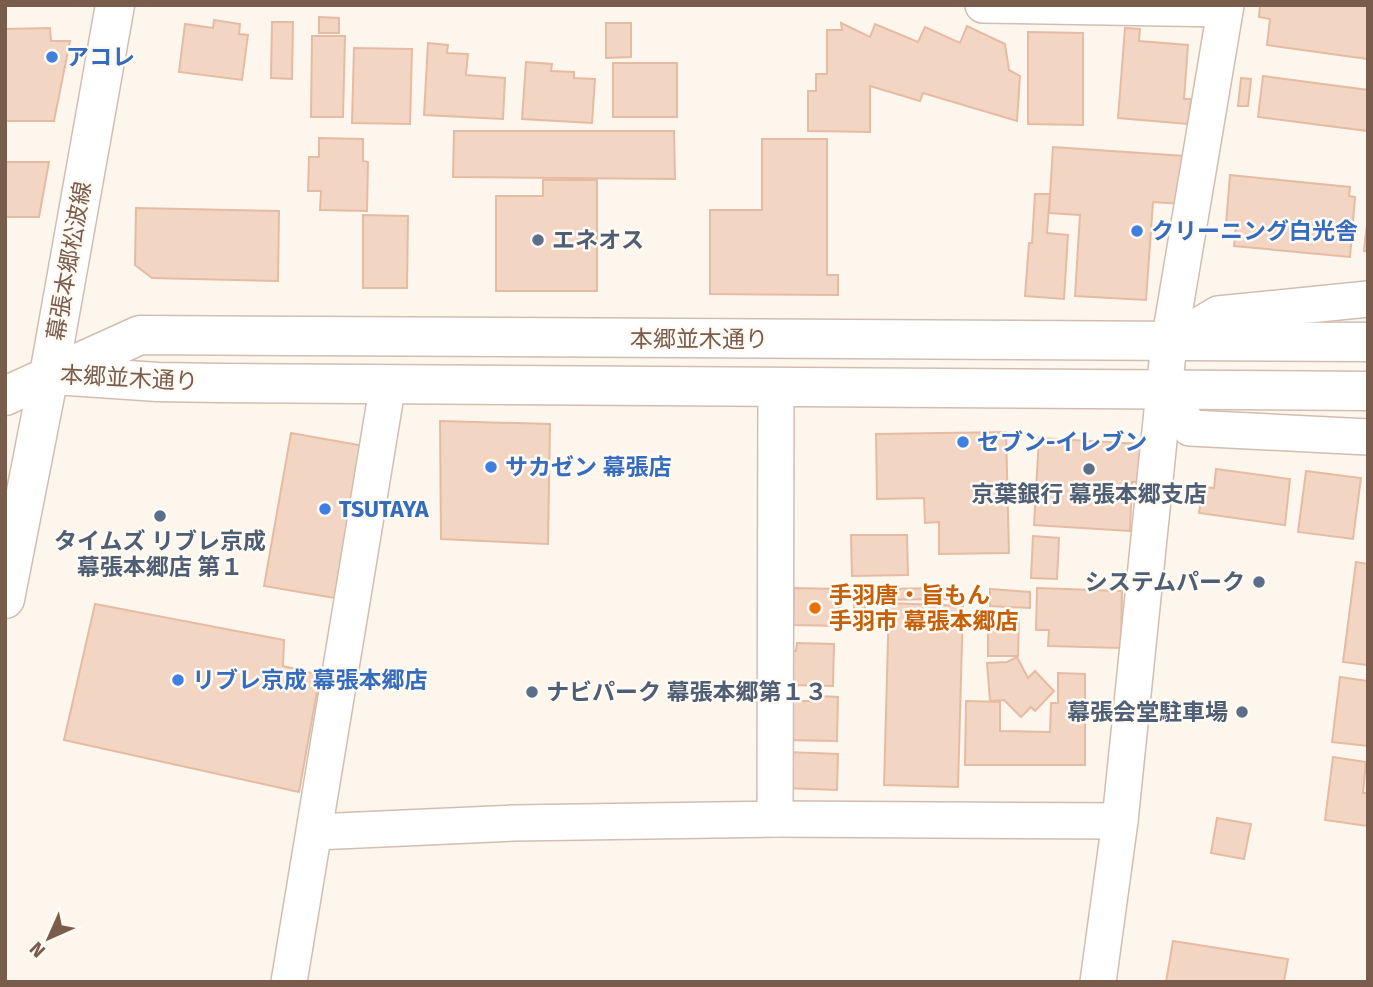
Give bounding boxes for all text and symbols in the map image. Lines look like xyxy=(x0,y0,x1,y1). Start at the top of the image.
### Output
place label: アコレ xyxy=(66,43,135,71)
marker: アコレ xyxy=(44,49,60,65)
street label: 幕張本郷松波線 xyxy=(41,179,97,343)
place label: クリーニング白光舎 xyxy=(1151,217,1358,245)
marker: クリーニング白光舎 xyxy=(1129,223,1145,239)
place label: エネオス xyxy=(552,226,644,254)
marker: エネオス xyxy=(530,232,546,248)
street label: 本郷並木通り xyxy=(630,325,768,353)
street label: 本郷並木通り xyxy=(59,360,199,396)
place label: セブン-イレブン xyxy=(977,428,1147,456)
marker: セブン-イレブン xyxy=(955,434,971,450)
place label: サカゼン 幕張店 xyxy=(505,453,671,481)
marker: サカゼン 幕張店 xyxy=(483,459,499,475)
marker: 京葉銀行 幕張本郷支店 xyxy=(1081,461,1097,477)
place label: 京葉銀行 幕張本郷支店 xyxy=(971,480,1207,508)
place label: TSUTAYA xyxy=(339,495,429,523)
marker: TSUTAYA xyxy=(317,501,333,517)
marker: タイムズ リブレ京成 幕張本郷店 第１ xyxy=(152,508,168,524)
place label: タイムズ リブレ京成 幕張本郷店 第１ xyxy=(54,527,266,581)
place label: システムパーク xyxy=(1085,568,1245,596)
marker: システムパーク xyxy=(1251,574,1267,590)
place label: 手羽唐・旨もん 手羽市 幕張本郷店 xyxy=(829,581,1018,635)
marker: 手羽唐・旨もん 手羽市 幕張本郷店 xyxy=(807,600,823,616)
place label: リブレ京成 幕張本郷店 xyxy=(192,666,427,694)
marker: リブレ京成 幕張本郷店 xyxy=(170,672,186,688)
place label: ナビパーク 幕張本郷第１３ xyxy=(546,678,827,706)
marker: ナビパーク 幕張本郷第１３ xyxy=(524,684,540,700)
place label: 幕張会堂駐車場 xyxy=(1067,698,1228,726)
marker: 幕張会堂駐車場 xyxy=(1234,704,1250,720)
north arrow xyxy=(14,903,84,973)
text: N xyxy=(25,937,50,962)

